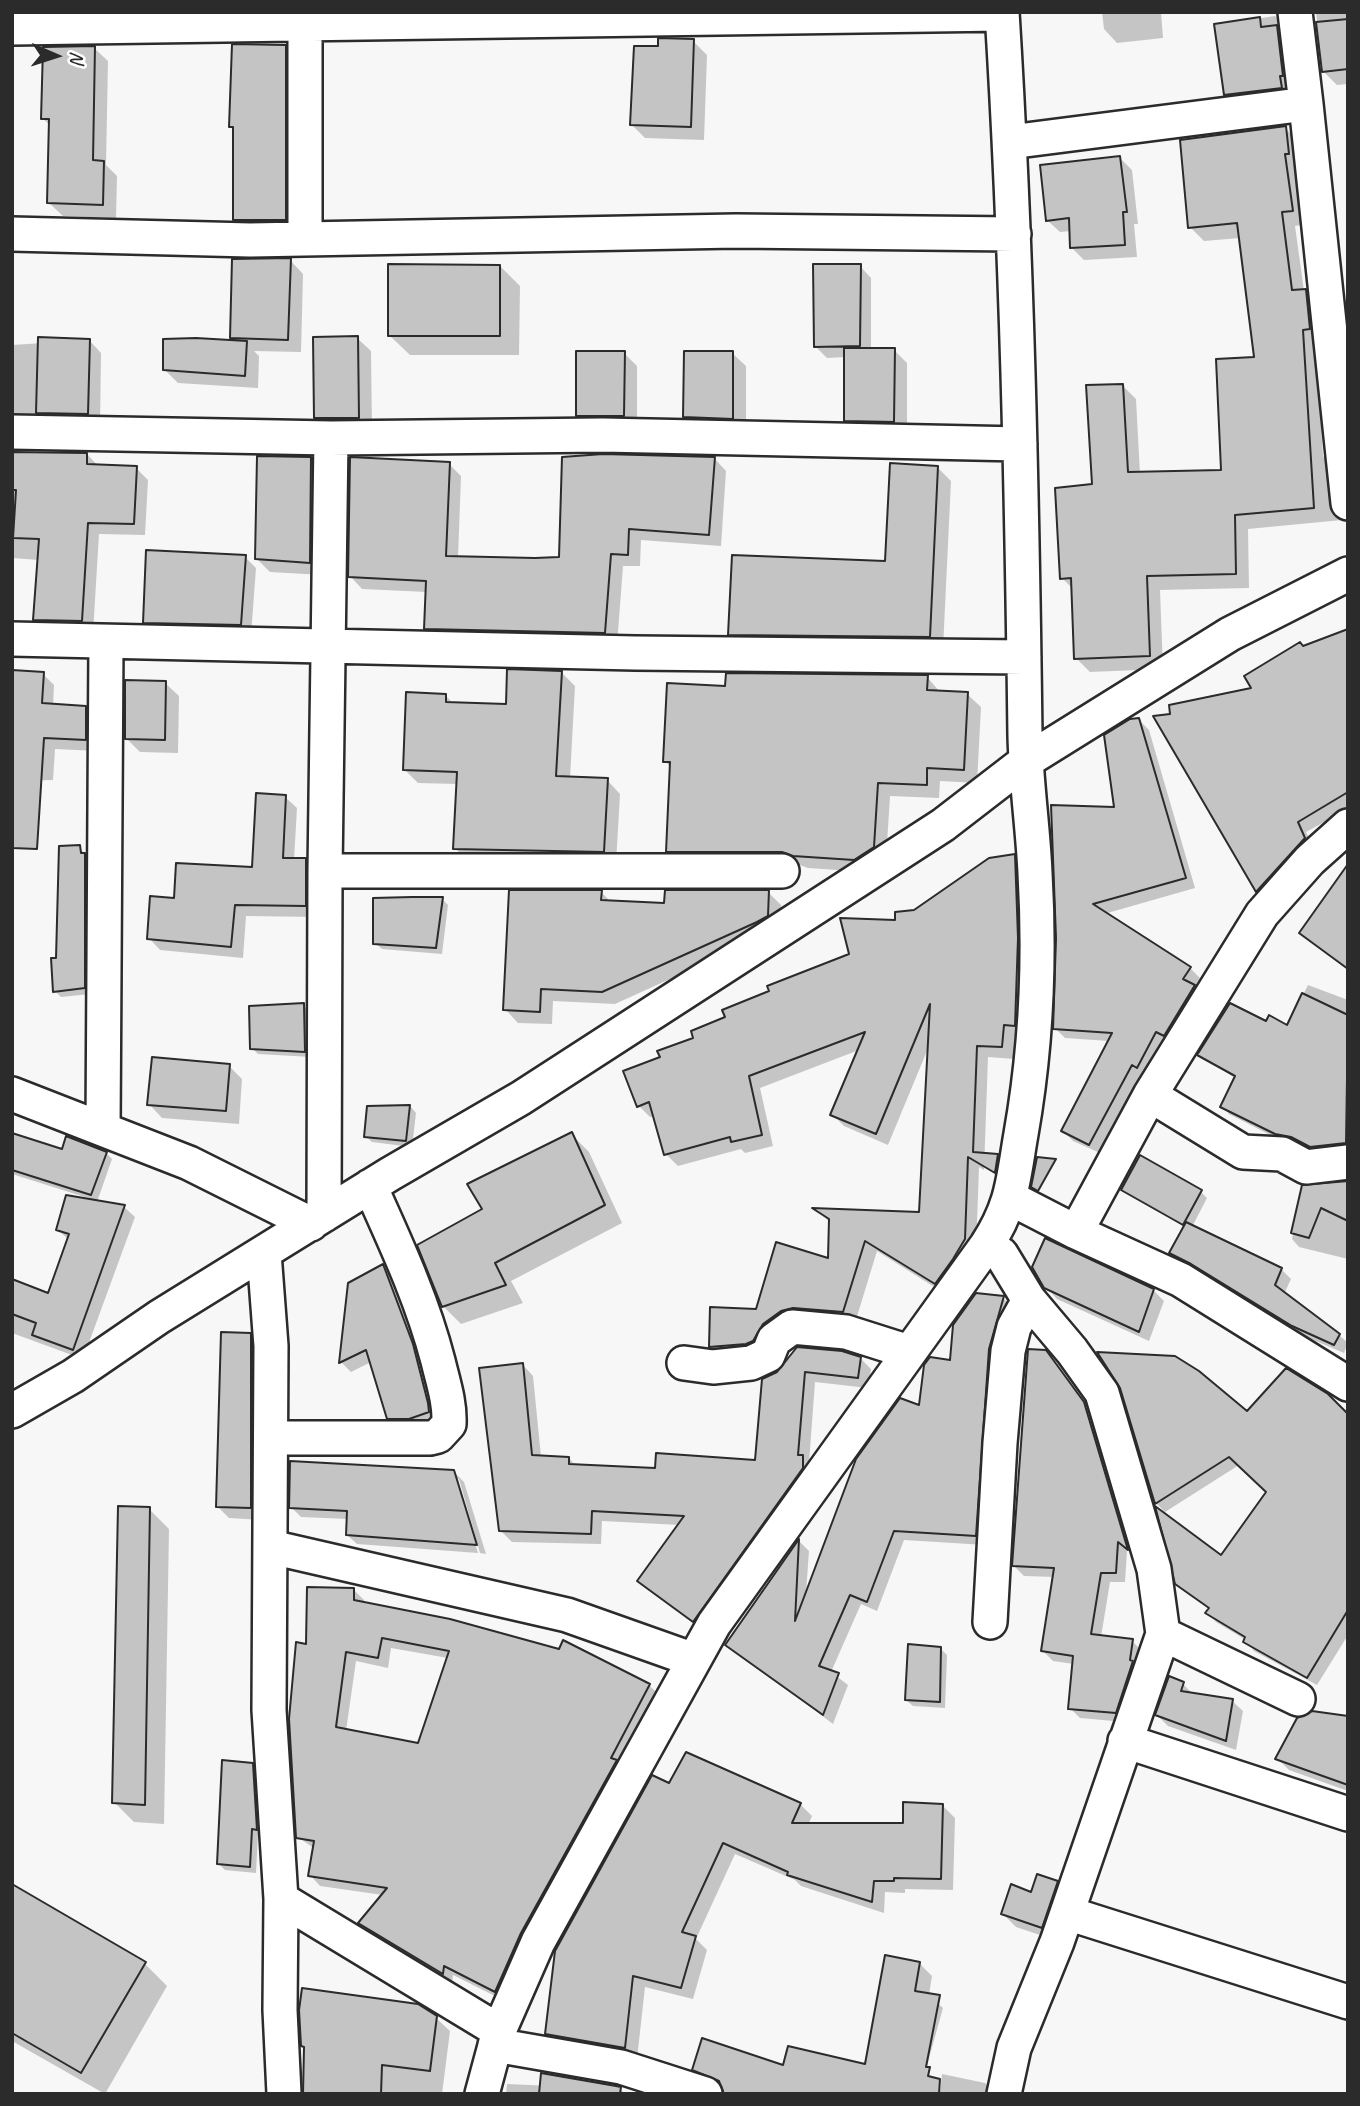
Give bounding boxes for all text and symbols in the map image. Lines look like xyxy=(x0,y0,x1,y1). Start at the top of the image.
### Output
north arrow xyxy=(21,21,91,91)
text: N xyxy=(65,51,89,64)

